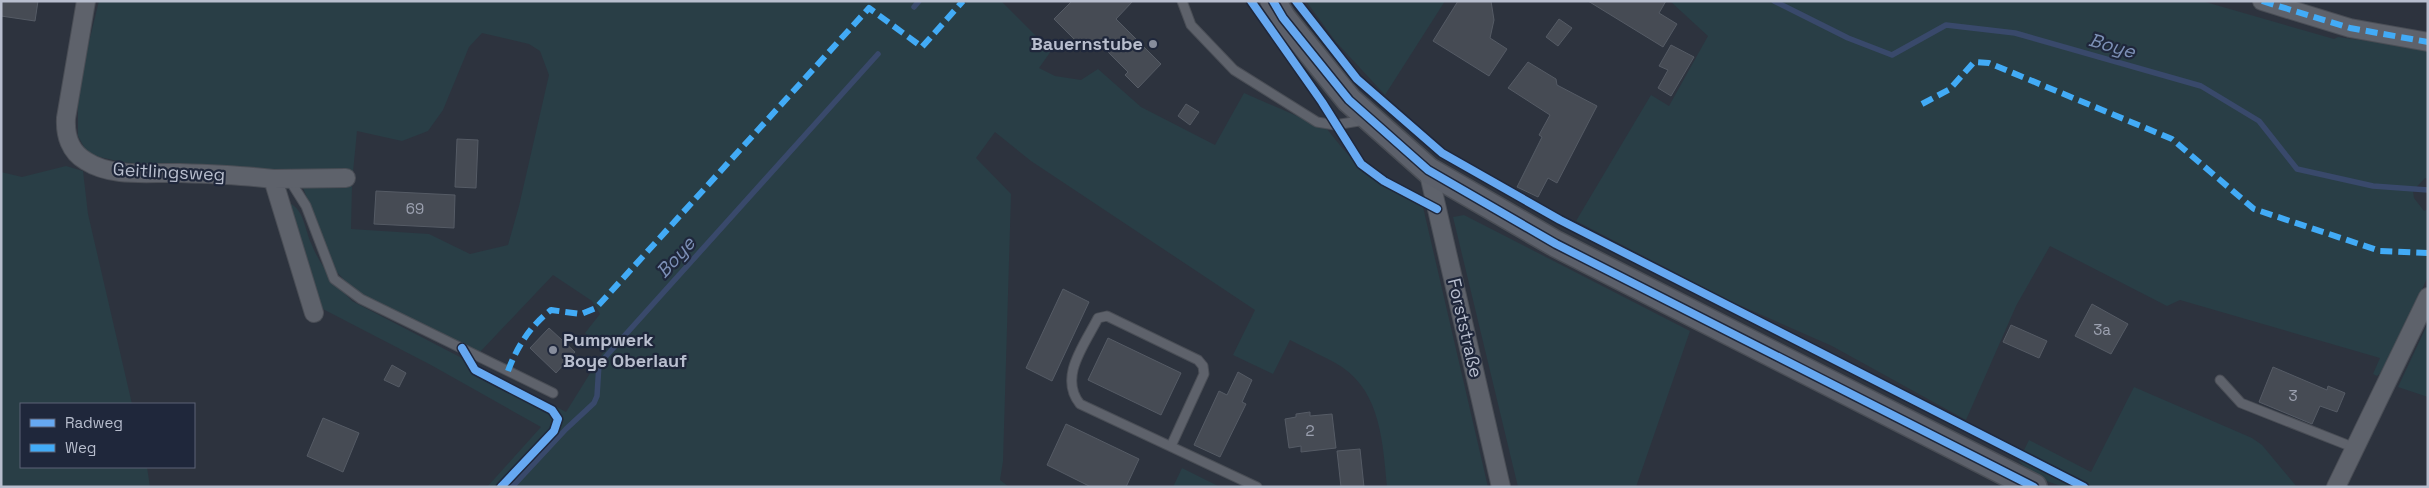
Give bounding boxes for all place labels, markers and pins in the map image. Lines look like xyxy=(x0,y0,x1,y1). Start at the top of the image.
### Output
place label: Bauernstube xyxy=(1031,32,1143,55)
marker: Bauernstube xyxy=(1147,38,1159,50)
place label: Pumpwerk Boye Oberlauf xyxy=(563,328,687,372)
marker: Pumpwerk Boye Oberlauf xyxy=(547,344,559,356)

